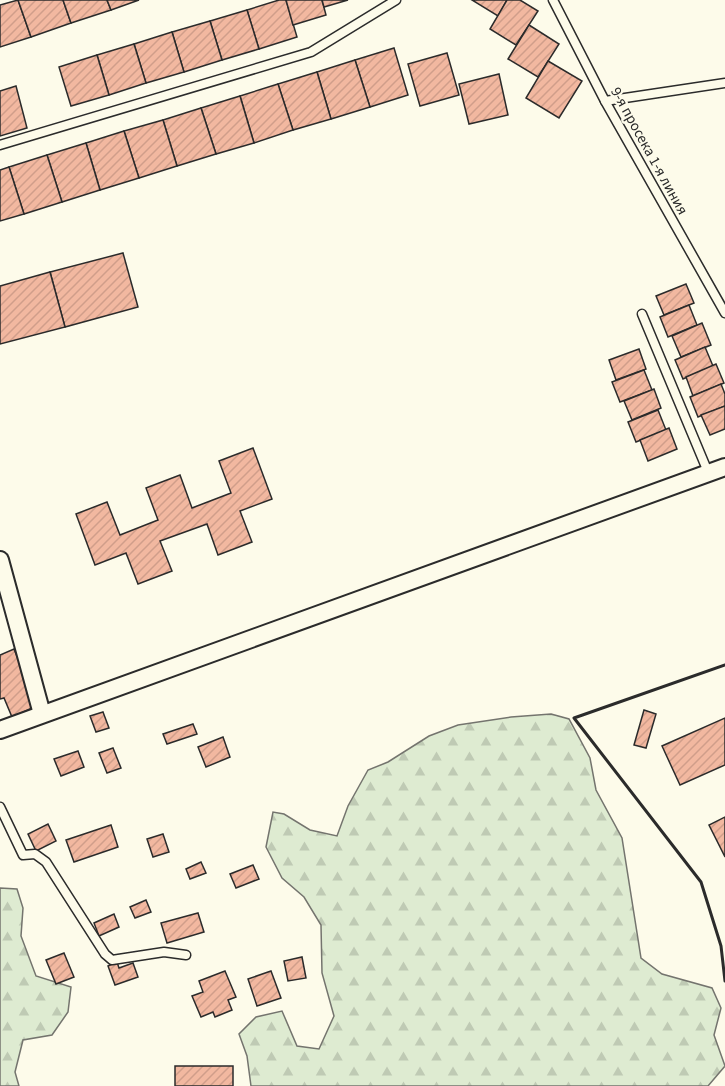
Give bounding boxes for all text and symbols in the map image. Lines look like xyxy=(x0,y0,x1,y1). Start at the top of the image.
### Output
street label: 9-я просека 1-я линия xyxy=(605,83,693,219)

